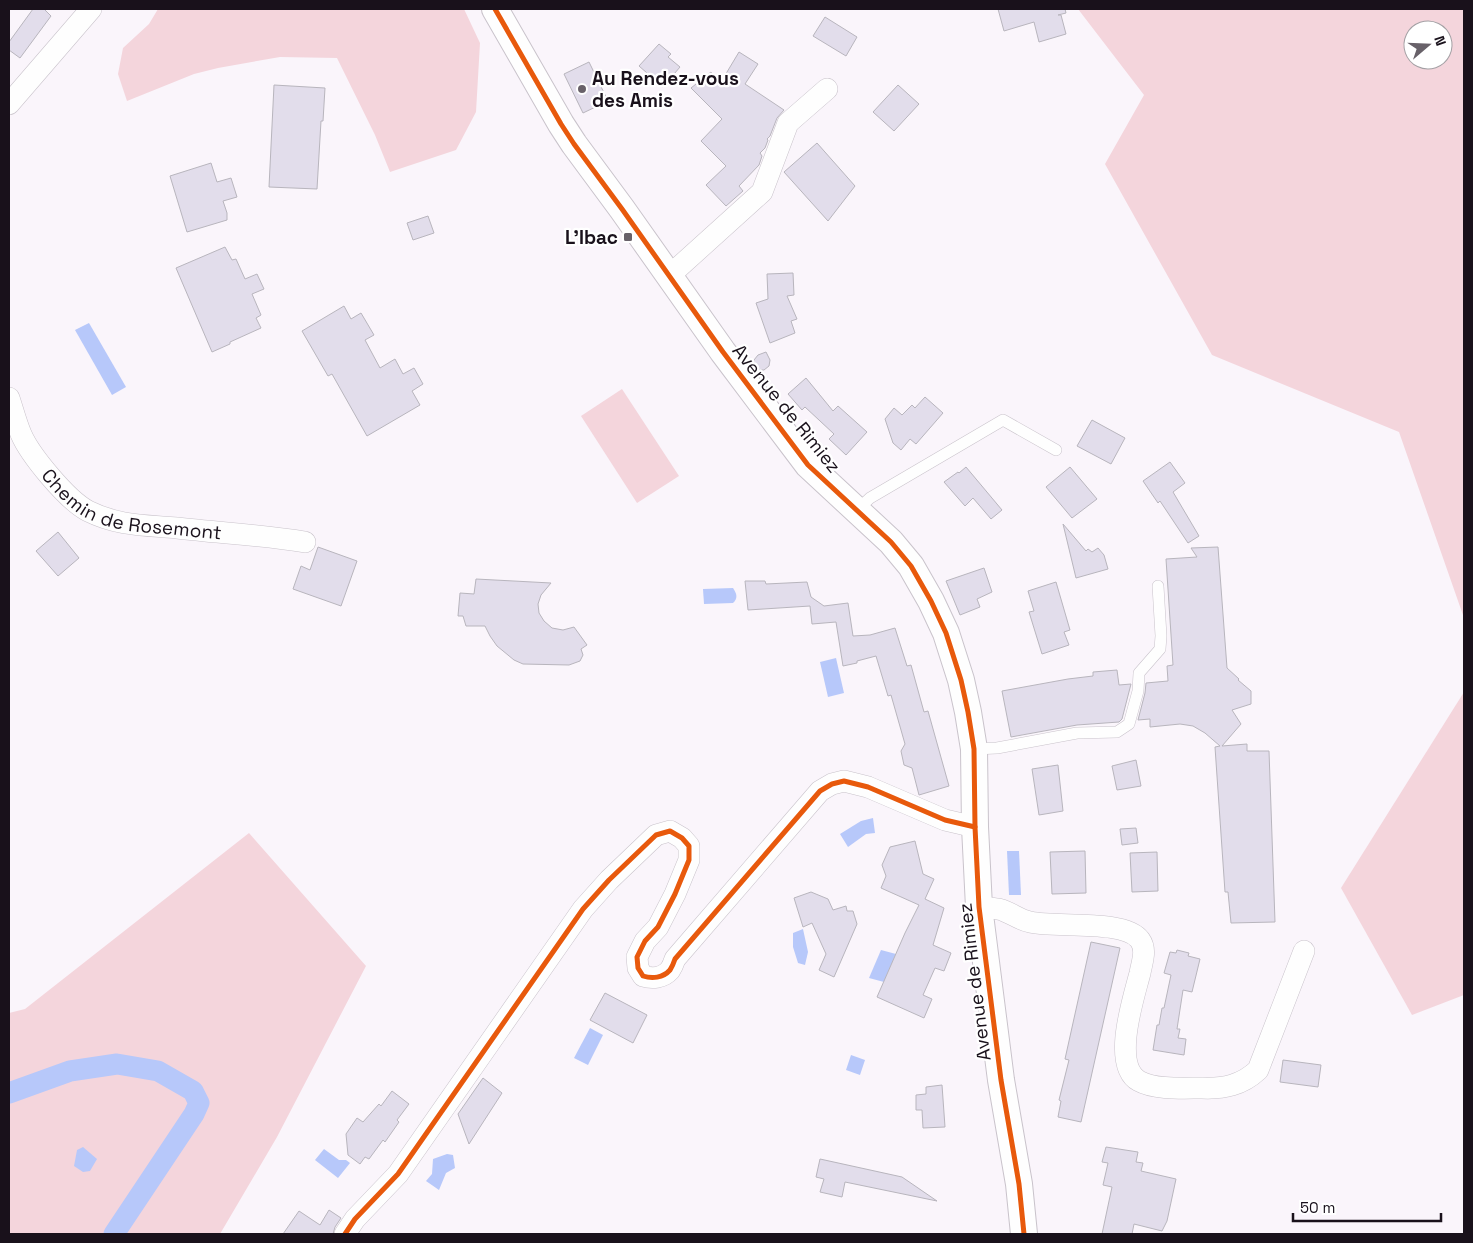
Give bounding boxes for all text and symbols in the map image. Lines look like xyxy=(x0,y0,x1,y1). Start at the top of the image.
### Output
north arrow xyxy=(1403,20,1453,70)
text: N xyxy=(1430,33,1450,48)
place label: Au Rendez-vous des Amis xyxy=(592,66,739,113)
marker: Au Rendez-vous des Amis xyxy=(576,83,588,95)
place label: L'Ibac xyxy=(565,225,618,250)
marker: L'Ibac xyxy=(622,231,634,243)
street label: Avenue de Rimiez xyxy=(727,339,846,478)
street label: Chemin de Rosemont xyxy=(36,464,223,545)
street label: Avenue de Rimiez xyxy=(952,902,997,1062)
scale bar xyxy=(1293,1190,1440,1222)
text: 50 m xyxy=(1300,1198,1335,1217)

